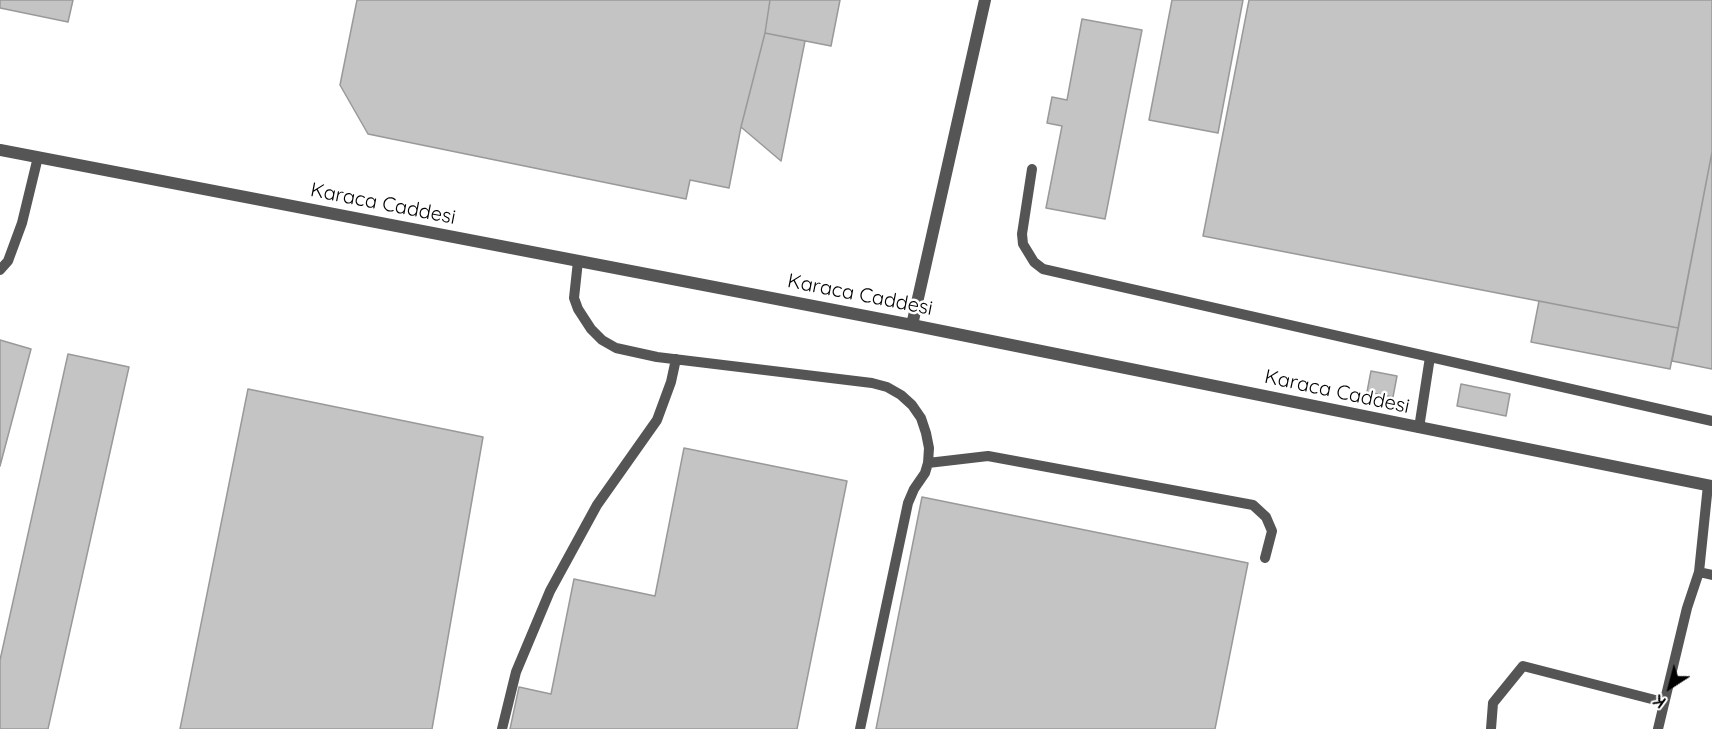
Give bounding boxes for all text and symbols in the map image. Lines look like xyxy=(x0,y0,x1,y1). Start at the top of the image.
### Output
street label: Karaca Caddesi xyxy=(308,178,458,230)
street label: Karaca Caddesi xyxy=(785,269,935,321)
street label: Karaca Caddesi xyxy=(1262,365,1412,419)
north arrow xyxy=(1640,657,1700,717)
text: K xyxy=(1649,690,1670,713)

